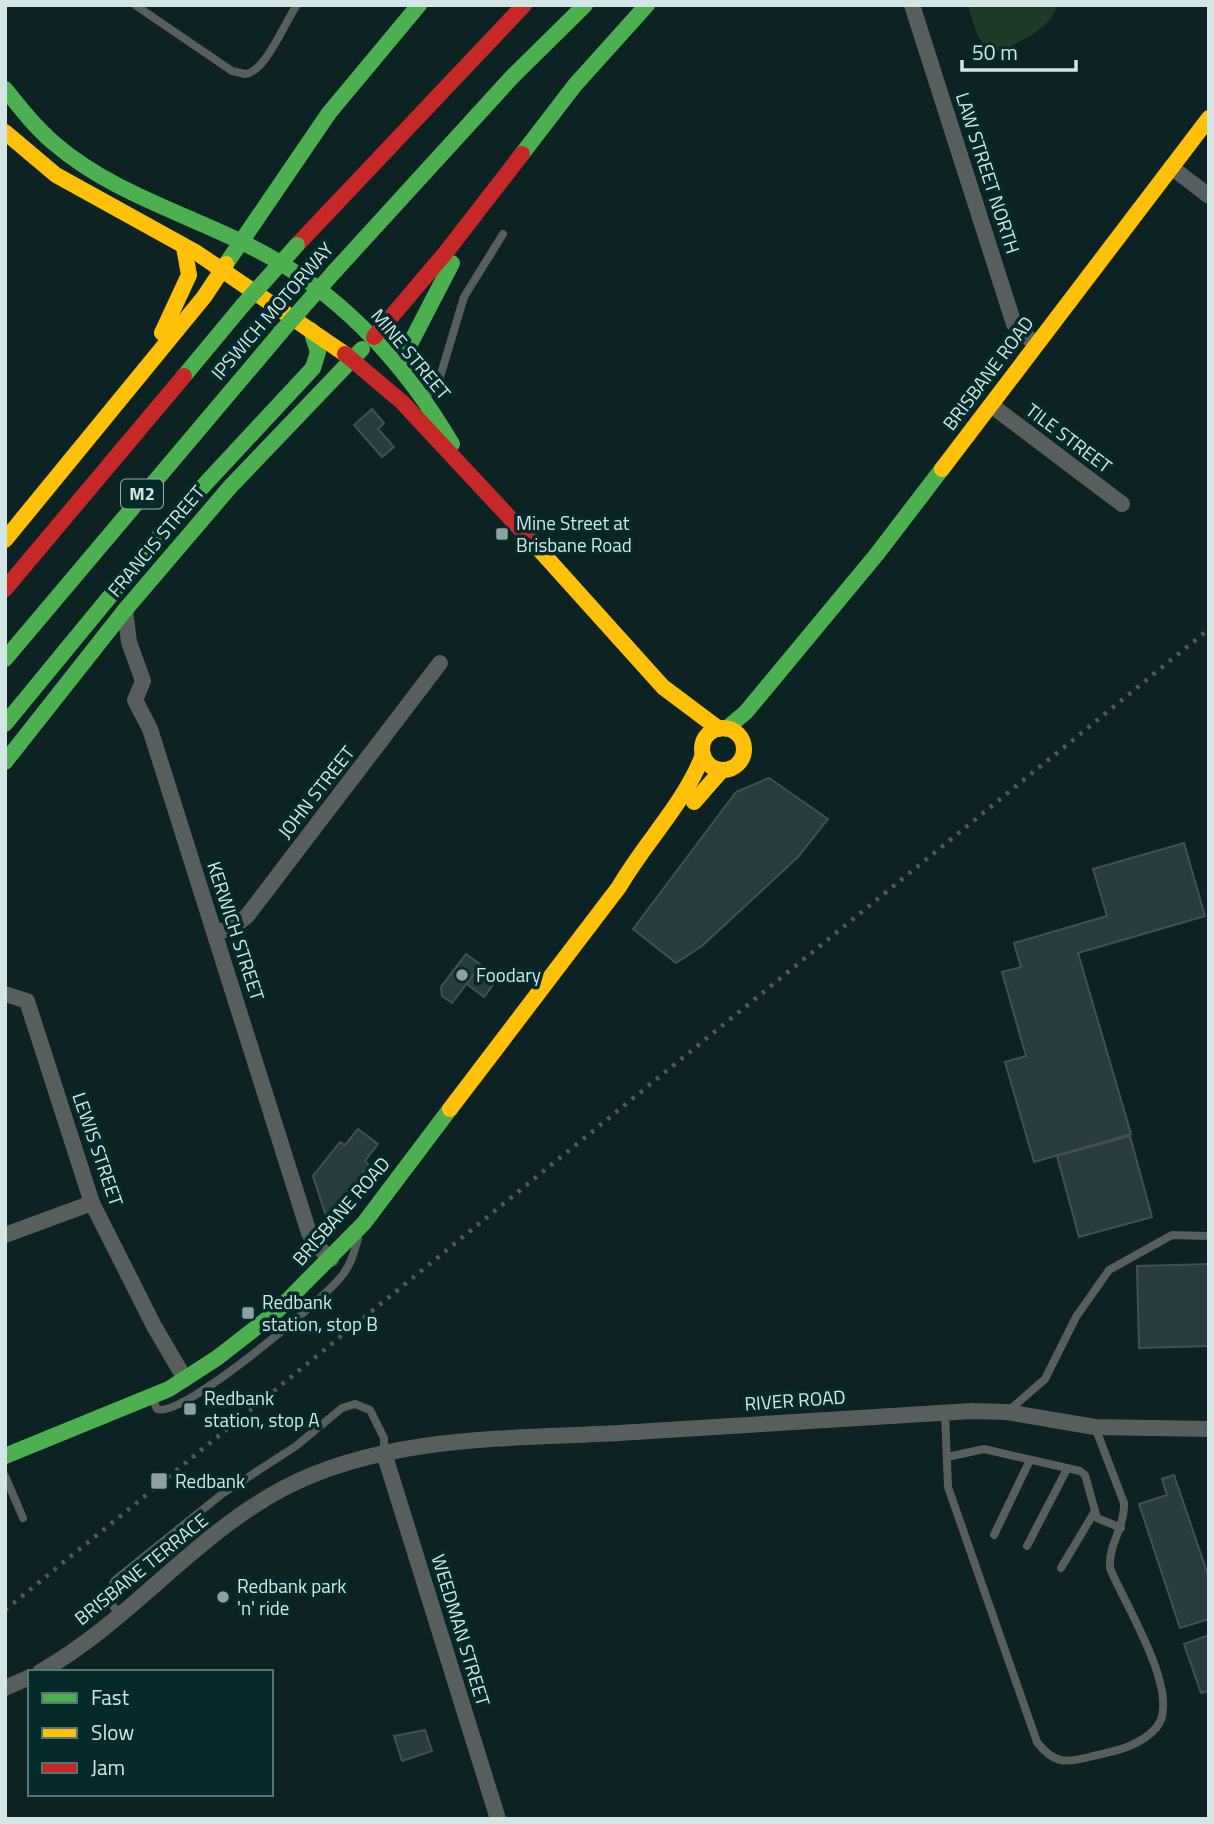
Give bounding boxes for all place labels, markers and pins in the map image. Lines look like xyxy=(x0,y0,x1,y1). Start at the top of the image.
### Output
place label: Mine Street at Brisbane Road xyxy=(516,508,632,559)
marker: Mine Street at Brisbane Road xyxy=(494,526,510,542)
place label: Foodary xyxy=(476,960,541,989)
marker: Foodary xyxy=(454,967,470,983)
place label: Redbank station, stop B xyxy=(262,1287,378,1338)
marker: Redbank station, stop B xyxy=(240,1305,256,1321)
place label: Redbank station, stop A xyxy=(204,1383,320,1434)
marker: Redbank station, stop A xyxy=(182,1401,198,1417)
place label: Redbank xyxy=(175,1466,245,1495)
marker: Redbank xyxy=(149,1471,169,1491)
place label: Redbank park 'n' ride xyxy=(237,1571,346,1622)
marker: Redbank park 'n' ride xyxy=(215,1589,231,1605)

